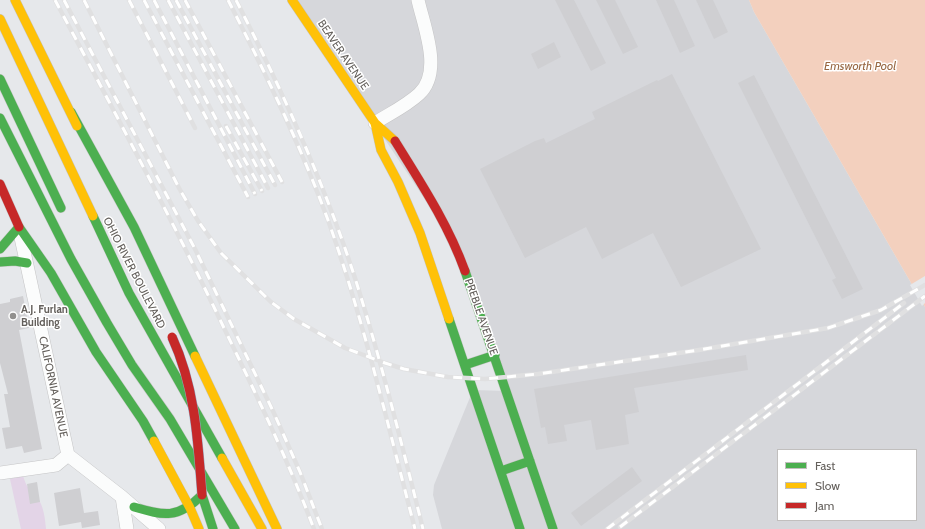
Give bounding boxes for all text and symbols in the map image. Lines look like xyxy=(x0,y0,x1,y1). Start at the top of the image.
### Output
street label: BEAVER AVENUE xyxy=(315,17,371,93)
water label: Emsworth Pool xyxy=(824,59,896,73)
street label: OHIO RIVER BOULEVARD xyxy=(100,215,168,331)
street label: PREBLE AVENUE xyxy=(462,277,500,357)
place label: A.J. Furlan Building xyxy=(21,303,68,329)
marker: A.J. Furlan Building xyxy=(8,311,18,321)
street label: CALIFORNIA AVENUE xyxy=(36,335,70,439)
legend xyxy=(777,449,917,521)
text: Fast xyxy=(815,458,835,473)
text: Slow xyxy=(815,478,840,493)
text: Jam xyxy=(815,498,834,513)

